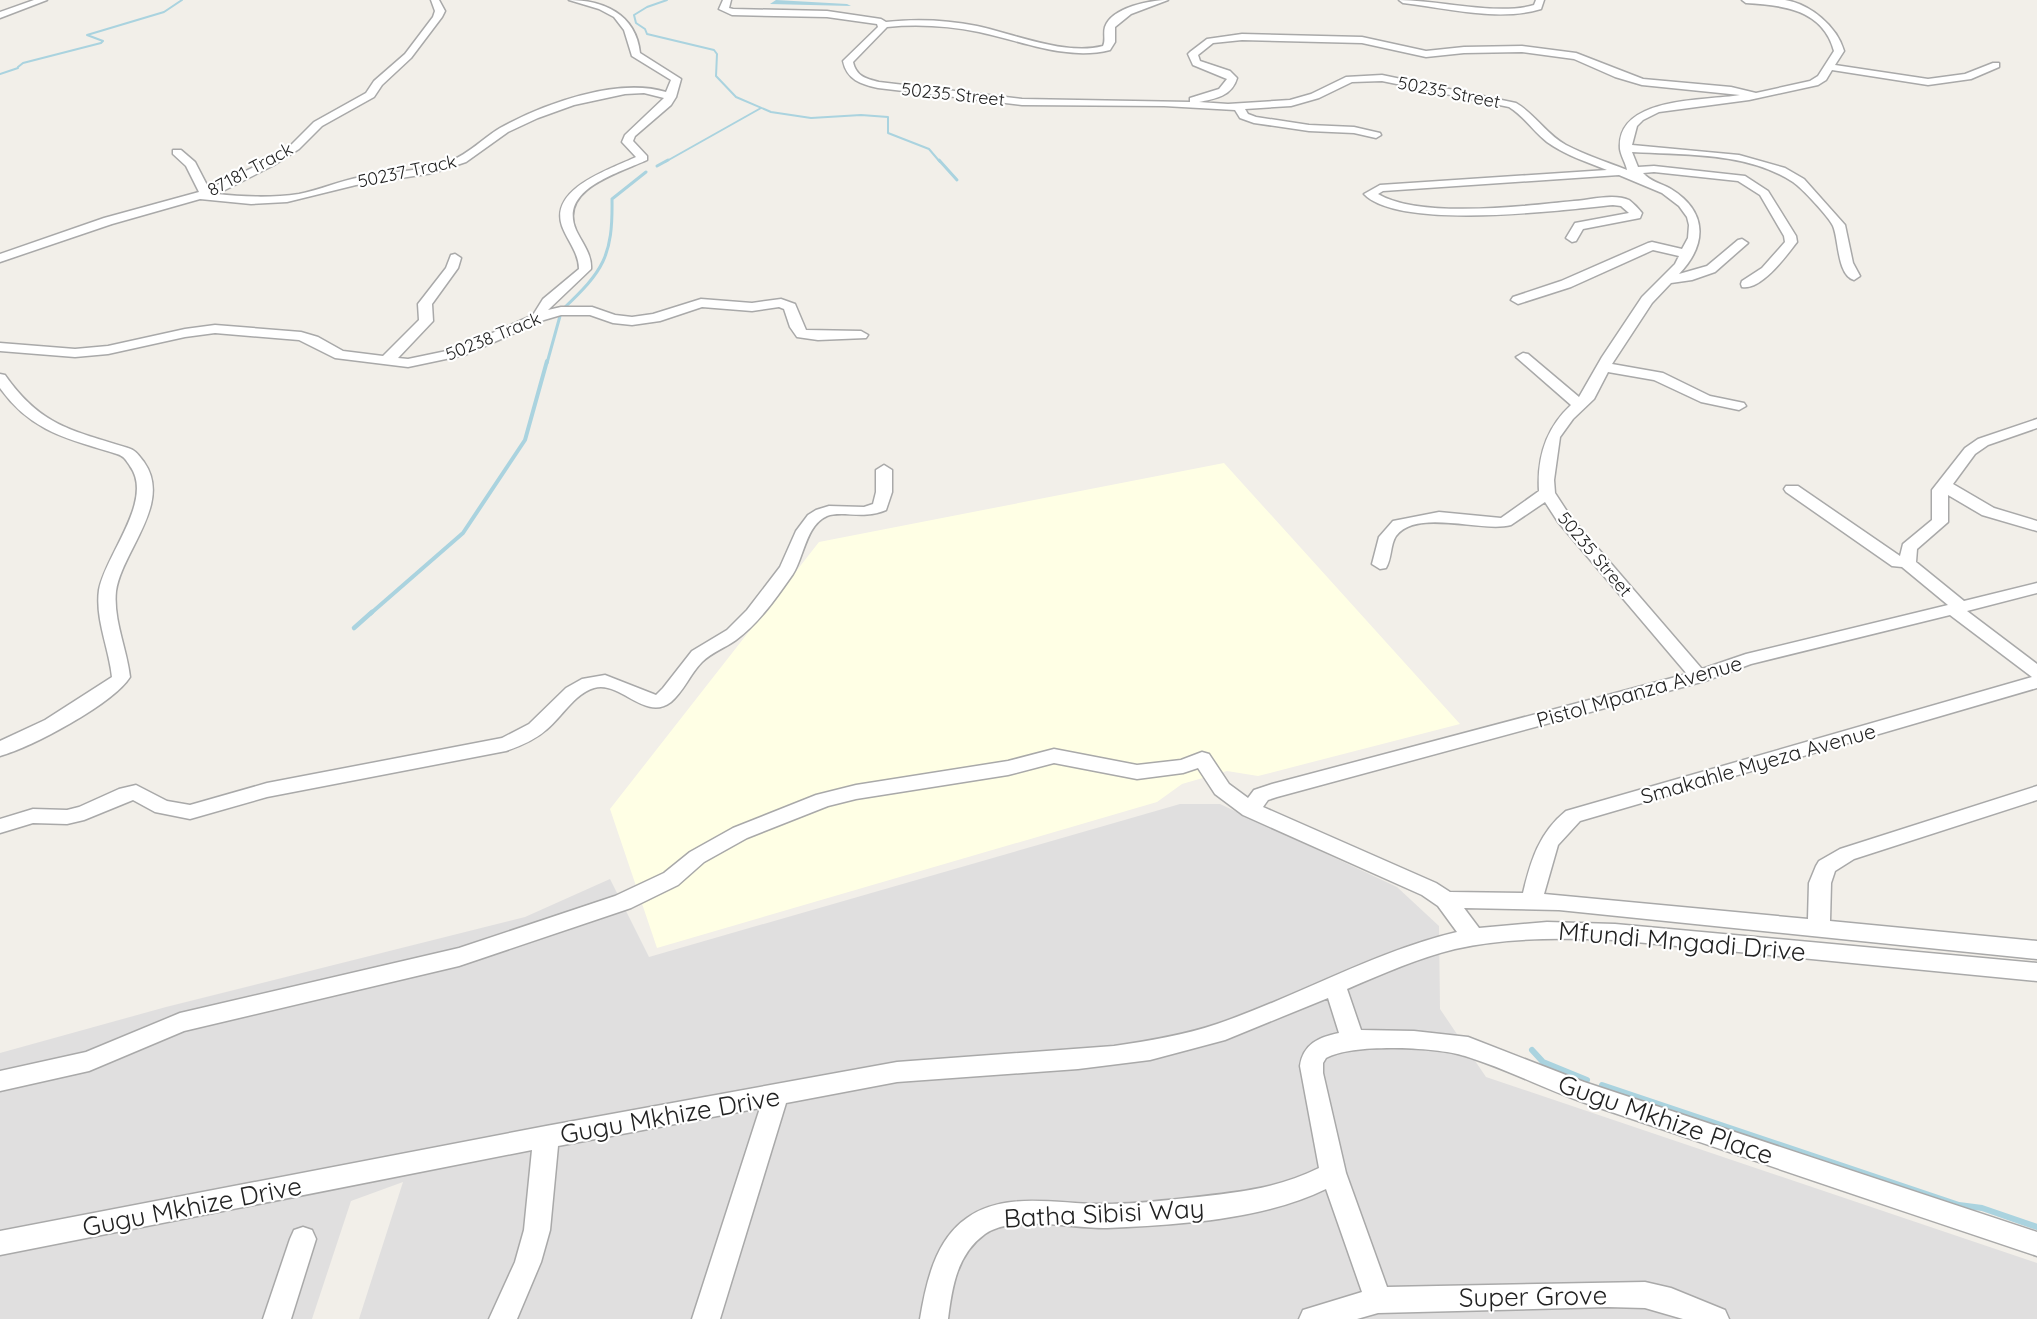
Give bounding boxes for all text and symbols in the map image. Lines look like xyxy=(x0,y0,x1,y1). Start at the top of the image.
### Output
street label: 50235 Street xyxy=(1396,71,1502,113)
street label: 50235 Street xyxy=(900,77,1006,111)
street label: 87181 Track xyxy=(203,137,297,201)
street label: 50237 Track xyxy=(355,149,459,193)
street label: 50238 Track xyxy=(442,306,544,366)
street label: 50235 Street xyxy=(1553,507,1637,601)
street label: Pistol Mpanza Avenue xyxy=(1533,649,1745,733)
street label: Smakahle Myeza Avenue xyxy=(1638,717,1878,809)
street label: Mfundi Mngadi Drive xyxy=(1557,914,1807,968)
street label: Gugu Mkhize Place xyxy=(1554,1067,1778,1171)
street label: Gugu Mkhize Drive xyxy=(557,1079,783,1151)
street label: Gugu Mkhize Drive xyxy=(80,1169,304,1243)
street label: Batha Sibisi Way xyxy=(1003,1191,1205,1235)
street label: Super Grove xyxy=(1459,1278,1607,1314)

